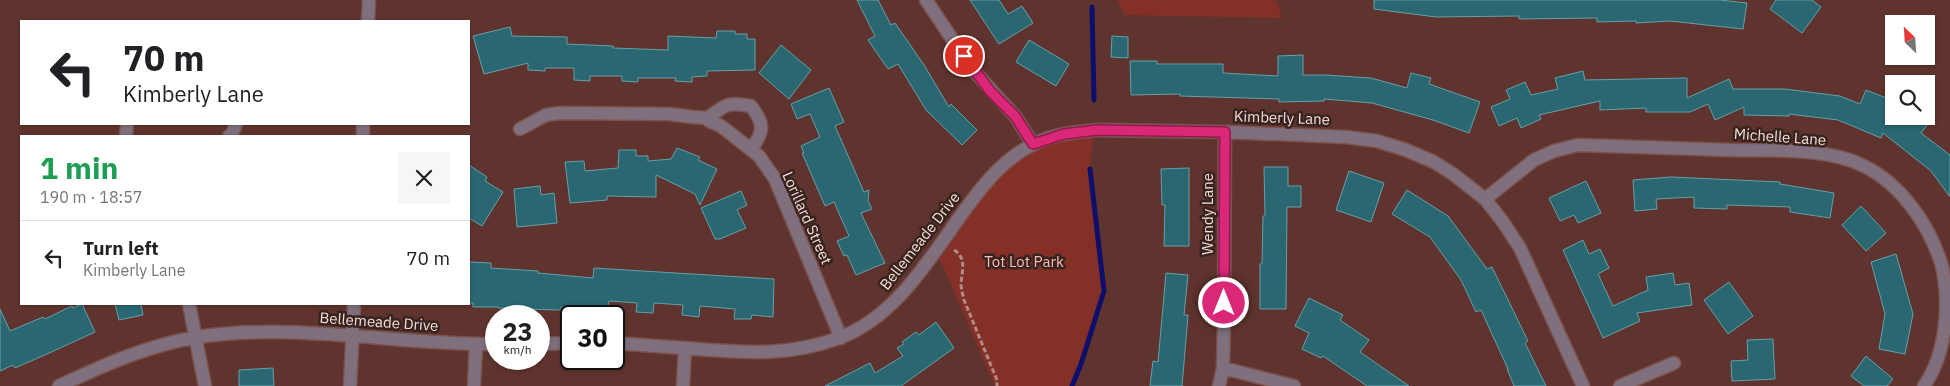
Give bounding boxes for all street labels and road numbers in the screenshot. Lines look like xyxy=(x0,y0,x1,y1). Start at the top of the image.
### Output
street label: Kimberly Lane xyxy=(1234,106,1330,129)
street label: Michelle Lane xyxy=(1733,124,1827,149)
street label: Lorillard Street xyxy=(778,168,836,267)
street label: Wendy Lane xyxy=(1198,173,1217,255)
street label: Bellemeade Drive xyxy=(875,188,964,293)
street label: Bellemeade Drive xyxy=(319,308,439,335)

